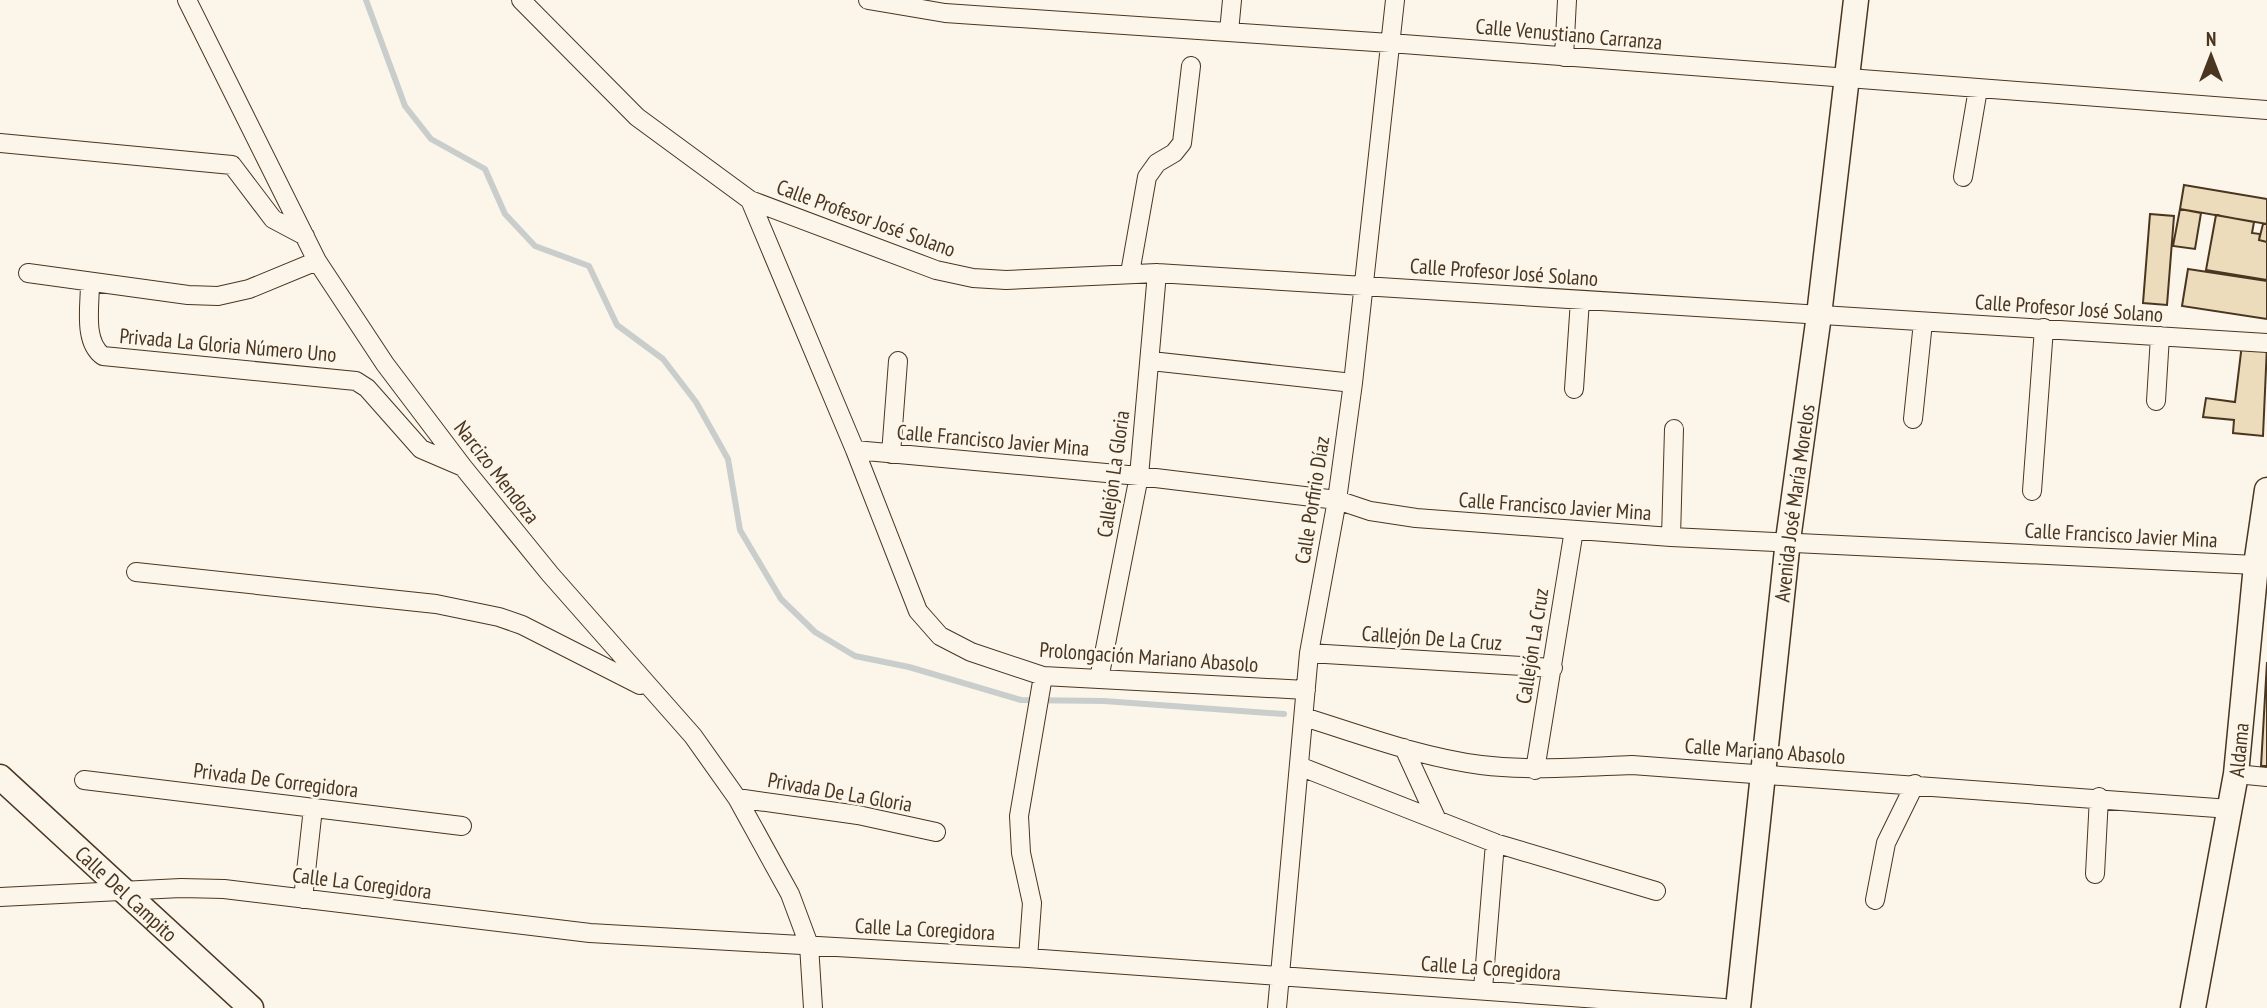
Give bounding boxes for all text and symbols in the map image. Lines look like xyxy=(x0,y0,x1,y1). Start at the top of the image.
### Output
street label: Calle Venustiano Carranza xyxy=(1475,12,1663,56)
north arrow xyxy=(2176,21,2246,91)
text: N xyxy=(2206,27,2216,51)
street label: Calle Profesor José Solano xyxy=(773,173,959,263)
street label: Calle Profesor José Solano xyxy=(1409,252,1599,292)
street label: Calle Profesor José Solano xyxy=(1974,288,2164,328)
street label: Privada La Gloria Número Uno xyxy=(118,322,338,368)
street label: Avenida José María Morelos xyxy=(1768,402,1820,603)
street label: Callejón La Gloria xyxy=(1091,409,1135,539)
street label: Narcizo Mendoza xyxy=(448,415,546,529)
street label: Calle Francisco Javier Mina xyxy=(896,418,1090,462)
street label: Calle Porfirio Díaz xyxy=(1289,434,1335,566)
street label: Calle Francisco Javier Mina xyxy=(1458,486,1652,526)
street label: Calle Francisco Javier Mina xyxy=(2024,516,2218,554)
street label: Callejón La Cruz xyxy=(1510,586,1554,706)
street label: Callejón De La Cruz xyxy=(1361,620,1503,656)
street label: Prolongación Mariano Abasolo xyxy=(1039,636,1259,678)
street label: Aldama xyxy=(2222,722,2254,778)
street label: Calle Mariano Abasolo xyxy=(1684,732,1846,770)
street label: Privada De Corregidora xyxy=(192,756,360,804)
street label: Privada De La Gloria xyxy=(766,766,914,818)
street label: Calle Del Campito xyxy=(70,840,183,947)
street label: Calle La Coregidora xyxy=(291,861,433,905)
street label: Calle La Coregidora xyxy=(854,912,996,946)
street label: Calle La Coregidora xyxy=(1420,950,1562,986)

